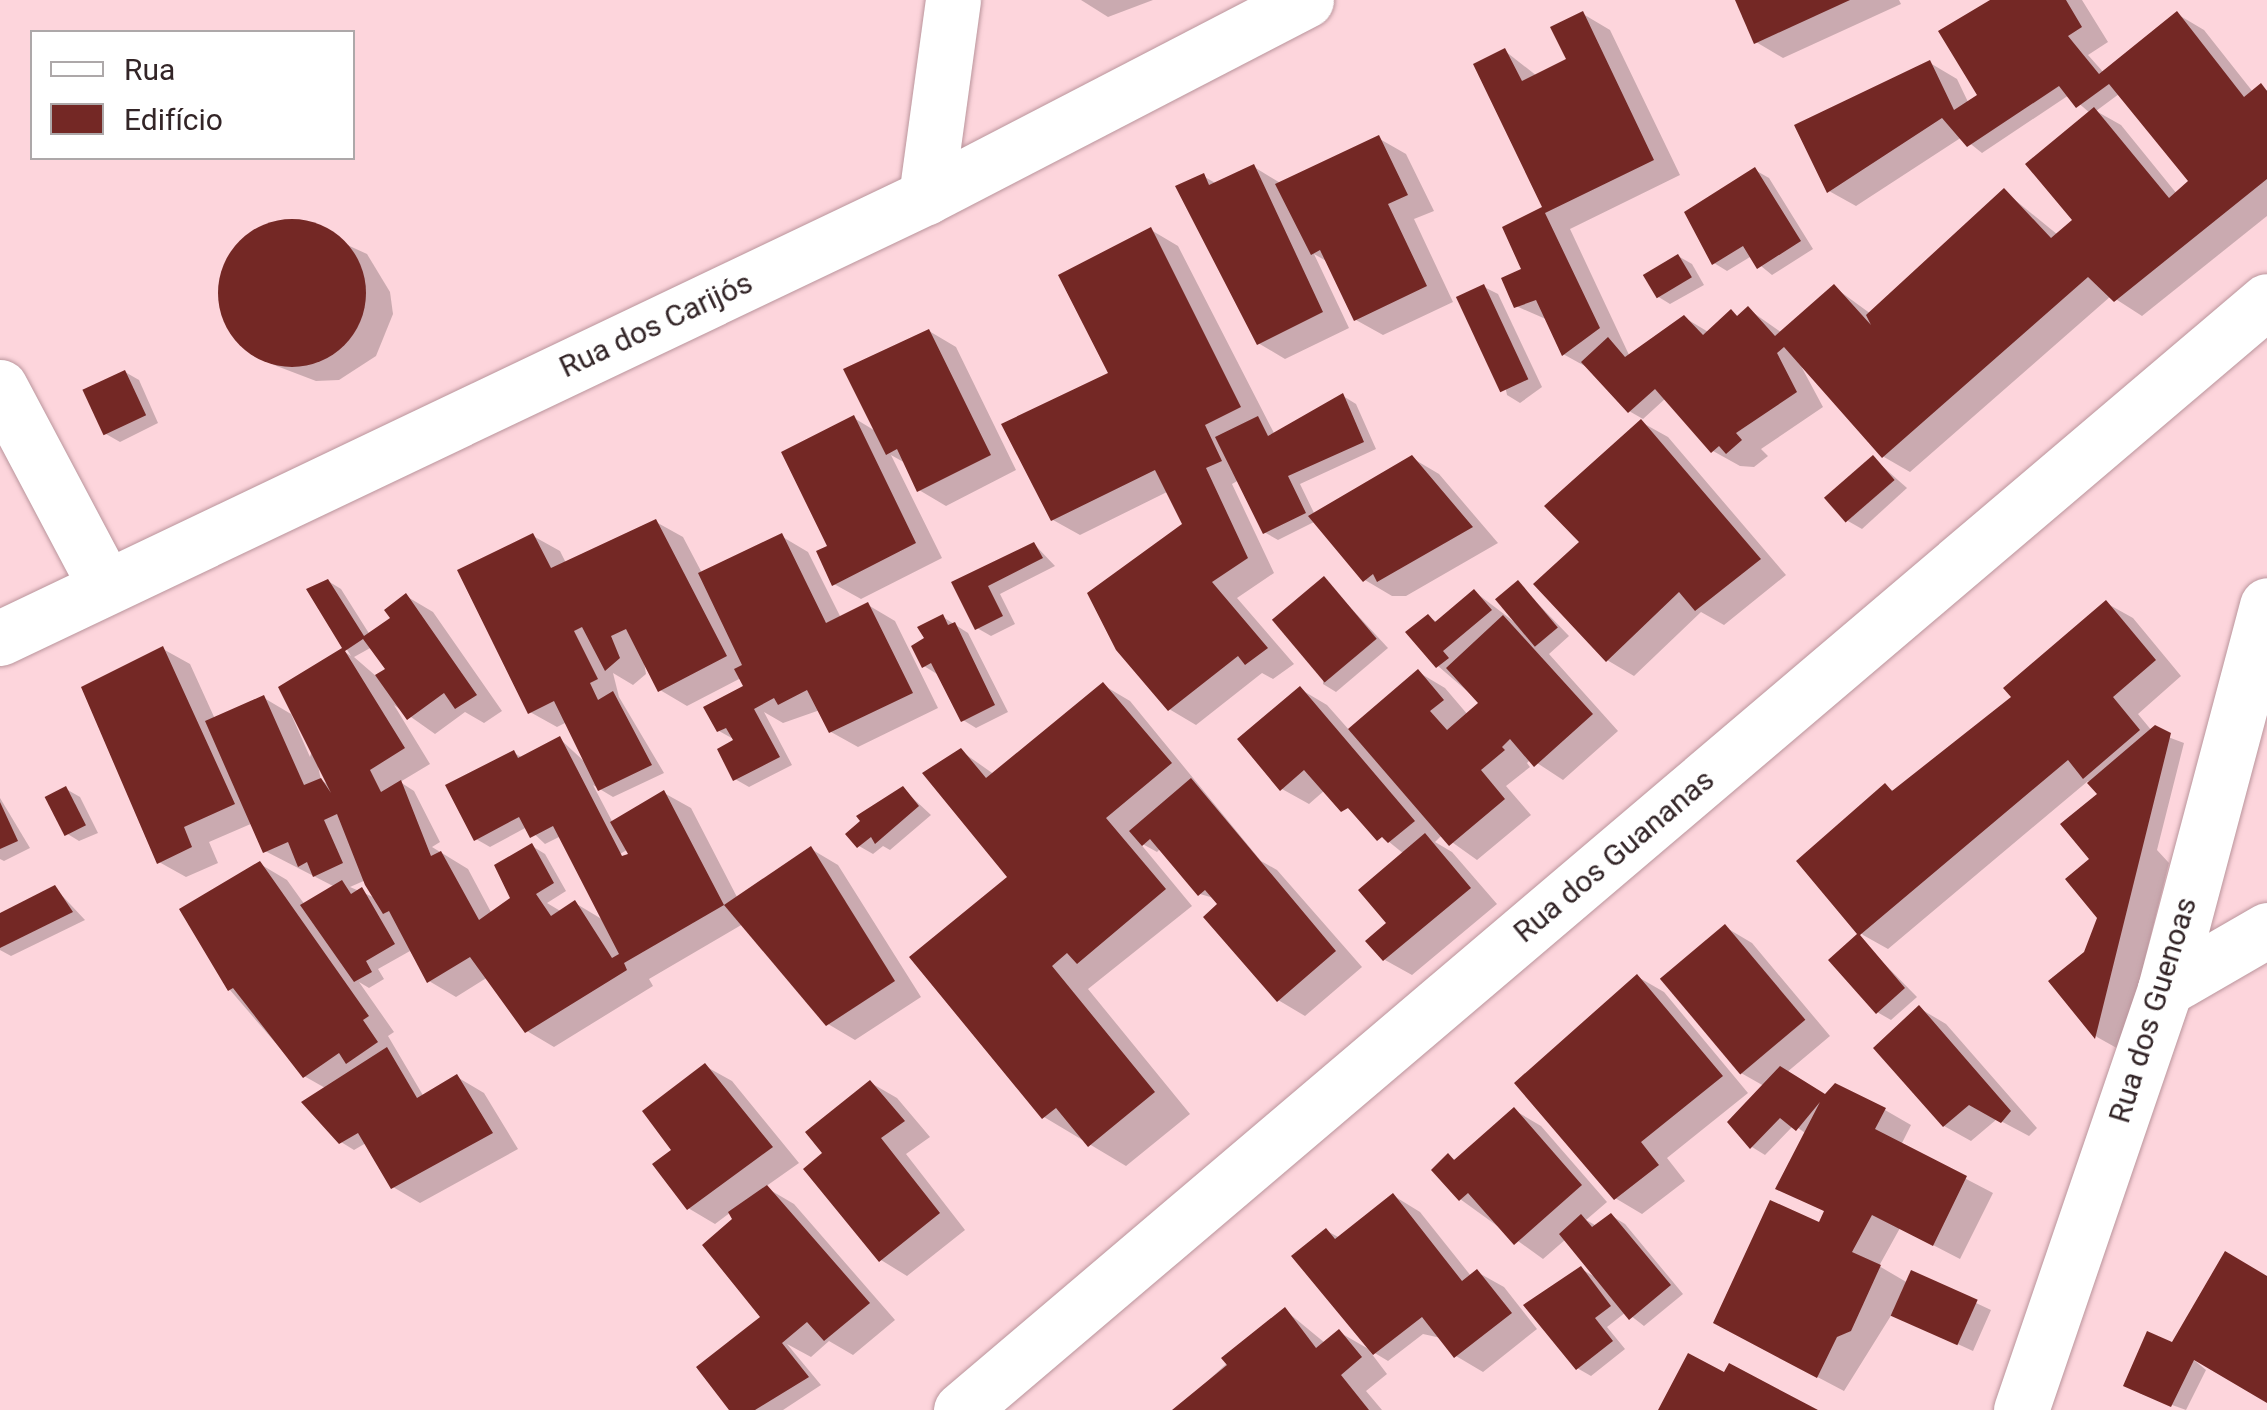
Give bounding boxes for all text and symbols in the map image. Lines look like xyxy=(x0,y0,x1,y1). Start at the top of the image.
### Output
legend xyxy=(30,30,355,160)
text: Rua xyxy=(124,52,175,87)
text: Edifício xyxy=(124,102,223,137)
street label: Rua dos Carijós xyxy=(554,265,758,385)
street label: Rua dos Guananas xyxy=(1507,762,1721,950)
street label: Rua dos Guenoas xyxy=(2102,893,2204,1127)

